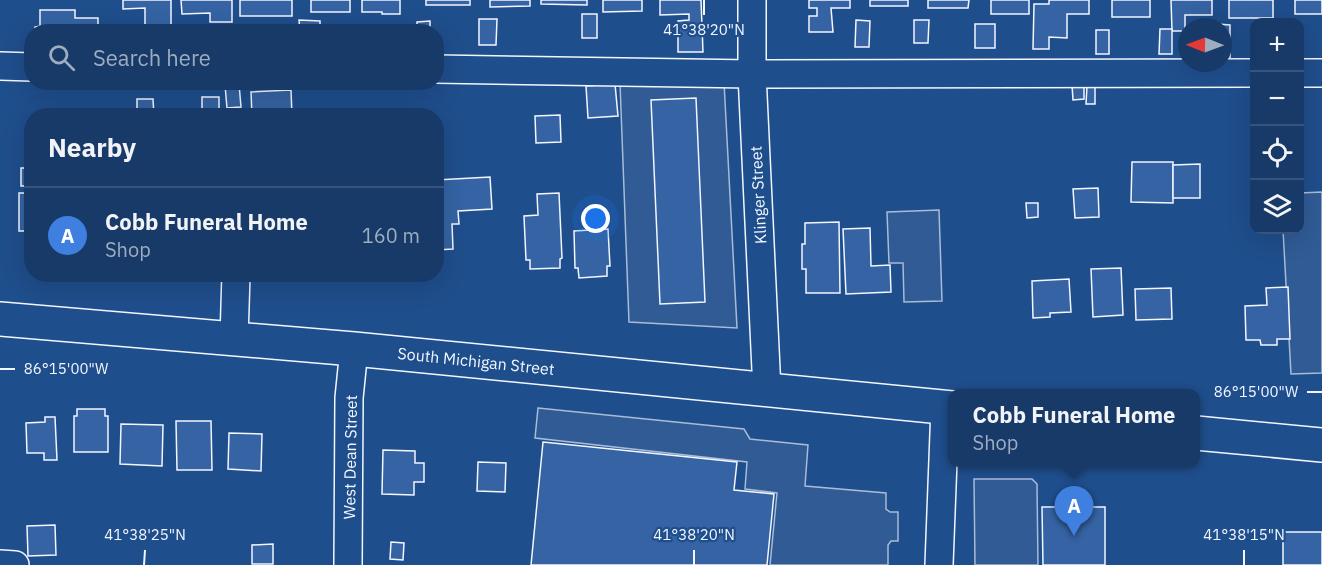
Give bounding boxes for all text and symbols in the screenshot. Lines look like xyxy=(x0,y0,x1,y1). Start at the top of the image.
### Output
north arrow xyxy=(1178,18,1232,72)
map controls xyxy=(1250,18,1304,234)
button: + xyxy=(1250,18,1304,72)
text: 41°38'20"N xyxy=(663,20,745,39)
search box xyxy=(24,24,444,90)
icon: search xyxy=(45,41,78,74)
text: Search here xyxy=(93,43,211,72)
button: − xyxy=(1250,72,1304,126)
button: locate xyxy=(1250,126,1304,180)
text: Nearby xyxy=(48,130,136,164)
street label: Klinger Street xyxy=(745,145,771,245)
button: layers xyxy=(1250,180,1304,234)
your location xyxy=(581,204,610,233)
text: Cobb Funeral Home xyxy=(105,207,308,236)
text: A xyxy=(61,222,74,249)
text: 160 m xyxy=(362,222,420,249)
text: Shop xyxy=(105,236,151,263)
street label: South Michigan Street xyxy=(397,343,555,379)
text: 86°15'00"W xyxy=(24,359,109,378)
text: 86°15'00"W xyxy=(1214,382,1299,401)
popup xyxy=(948,389,1200,467)
street label: West Dean Street xyxy=(339,394,361,520)
text: Cobb Funeral Home xyxy=(973,400,1175,429)
text: Shop xyxy=(973,429,1018,456)
pin: A xyxy=(1054,486,1094,536)
text: 41°38'25"N xyxy=(104,525,186,544)
text: 41°38'20"N xyxy=(653,525,735,544)
text: 41°38'15"N xyxy=(1203,525,1285,544)

